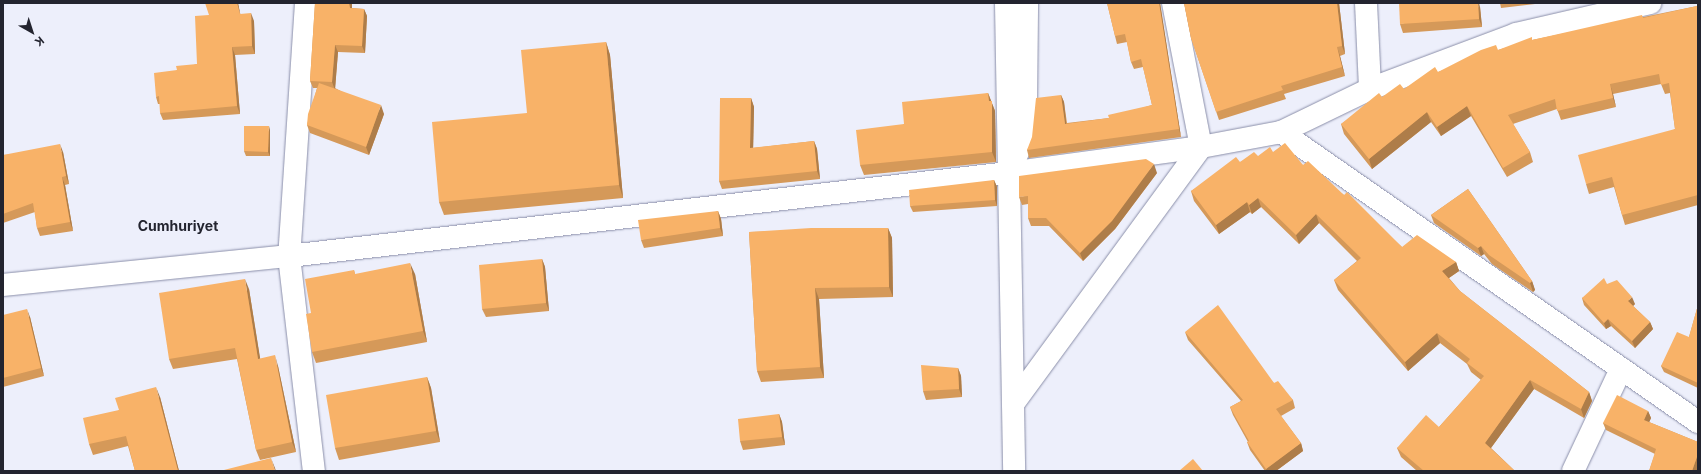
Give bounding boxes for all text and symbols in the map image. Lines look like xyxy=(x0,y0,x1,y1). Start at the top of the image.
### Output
north arrow xyxy=(12,12,52,52)
text: K xyxy=(32,33,47,49)
district label: Cumhuriyet xyxy=(138,218,218,234)

